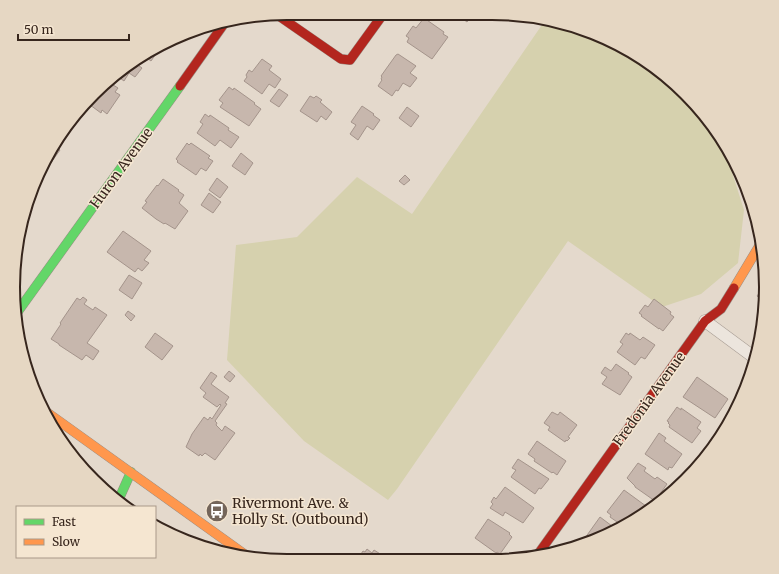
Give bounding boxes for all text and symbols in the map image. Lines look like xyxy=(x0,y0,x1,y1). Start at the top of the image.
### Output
scale bar xyxy=(18,16,129,42)
text: 50 m xyxy=(24,22,53,37)
street label: Huron Avenue xyxy=(86,124,156,212)
street label: Fredonia Avenue xyxy=(609,348,689,450)
place label: Rivermont Ave. & Holly St. (Outbound) xyxy=(232,494,369,528)
bus stop icon: Rivermont Ave. & Holly St. (Outbound) xyxy=(204,498,230,524)
legend xyxy=(16,506,156,558)
text: Fast xyxy=(52,514,76,529)
text: Slow xyxy=(52,534,81,549)

